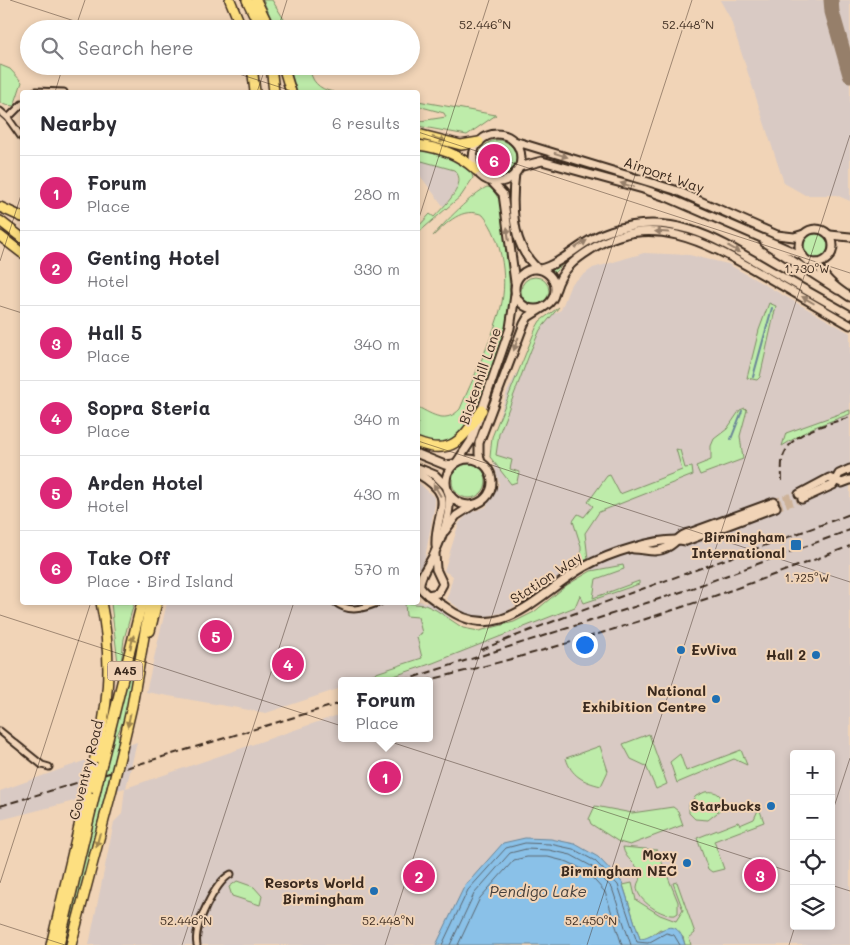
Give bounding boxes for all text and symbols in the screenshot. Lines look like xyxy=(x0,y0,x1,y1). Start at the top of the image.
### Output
text: 52.446°N xyxy=(459,16,511,32)
text: 52.448°N xyxy=(662,16,714,32)
search box xyxy=(20,20,420,75)
icon: search xyxy=(38,34,66,62)
text: Search here xyxy=(78,35,194,60)
text: Nearby xyxy=(40,109,117,136)
text: 6 results xyxy=(332,112,400,133)
one-way arrow xyxy=(432,135,447,143)
pin: 6 xyxy=(478,141,510,179)
one-way arrow xyxy=(553,151,568,159)
street label: Airport Way xyxy=(621,152,707,197)
text: Forum xyxy=(87,170,147,195)
one-way arrow xyxy=(620,181,635,189)
text: 1 xyxy=(52,183,60,204)
text: 280 m xyxy=(354,183,400,204)
text: Place xyxy=(87,195,130,216)
one-way arrow xyxy=(504,226,512,242)
one-way arrow xyxy=(654,228,670,236)
one-way arrow xyxy=(575,240,588,249)
text: Genting Hotel xyxy=(87,245,220,270)
one-way arrow xyxy=(728,245,741,254)
text: 2 xyxy=(52,258,60,279)
text: 330 m xyxy=(354,258,400,279)
text: 1.730°W xyxy=(784,260,830,276)
text: Hotel xyxy=(87,270,129,291)
one-way arrow xyxy=(801,296,814,305)
text: Hall 5 xyxy=(87,320,142,345)
street label: Bickenhill Lane xyxy=(454,325,505,427)
text: 3 xyxy=(51,333,61,354)
text: 340 m xyxy=(353,333,400,354)
one-way arrow xyxy=(512,337,519,352)
text: Place xyxy=(87,345,130,366)
text: Sopra Steria xyxy=(87,395,210,420)
text: 4 xyxy=(51,408,61,429)
text: 340 m xyxy=(353,408,400,429)
text: Place xyxy=(87,420,130,441)
text: Arden Hotel xyxy=(87,470,203,495)
text: 5 xyxy=(51,483,61,504)
text: 430 m xyxy=(353,483,400,504)
one-way arrow xyxy=(433,483,441,498)
text: Hotel xyxy=(87,495,129,516)
place label: Birmingham International xyxy=(691,527,785,562)
marker: Birmingham International xyxy=(789,538,803,552)
text: Take Off xyxy=(87,545,170,570)
street label: Station Way xyxy=(506,547,585,608)
text: 6 xyxy=(51,558,61,579)
text: 570 m xyxy=(354,558,400,579)
text: 1.725°W xyxy=(785,569,829,585)
text: Place · Bird Island xyxy=(87,570,233,591)
pin: 5 xyxy=(200,617,232,655)
your location xyxy=(572,632,598,658)
one-way arrow xyxy=(129,634,137,649)
place label: EvViva xyxy=(691,640,737,659)
marker: EvViva xyxy=(675,644,687,656)
pin: 4 xyxy=(272,645,304,683)
place label: Hall 2 xyxy=(766,645,806,664)
marker: Hall 2 xyxy=(810,649,822,661)
road number: A45 xyxy=(108,661,142,680)
popup xyxy=(338,677,433,742)
place label: National Exhibition Centre xyxy=(582,681,706,716)
text: Forum xyxy=(356,687,415,712)
marker: National Exhibition Centre xyxy=(710,693,722,705)
text: Place xyxy=(356,712,399,733)
one-way arrow xyxy=(125,713,133,729)
street label: Coventry Road xyxy=(64,718,107,822)
map controls xyxy=(790,750,835,930)
button: + xyxy=(790,750,835,795)
pin: 1 xyxy=(369,758,401,796)
button: − xyxy=(790,795,835,840)
place label: Starbucks xyxy=(690,796,761,815)
marker: Starbucks xyxy=(765,800,777,812)
one-way arrow xyxy=(94,832,102,847)
button: locate xyxy=(790,840,835,885)
place label: Moxy Birmingham NEC xyxy=(560,845,677,880)
pin: 3 xyxy=(744,856,776,894)
pin: 2 xyxy=(403,857,435,895)
marker: Moxy Birmingham NEC xyxy=(681,857,693,869)
place label: Resorts World Birmingham xyxy=(264,873,364,908)
water label: Pendigo Lake xyxy=(489,881,587,901)
marker: Resorts World Birmingham xyxy=(368,885,380,897)
button: layers xyxy=(790,885,835,930)
text: 52.446°N xyxy=(160,912,212,928)
text: 52.448°N xyxy=(362,912,414,928)
text: 52.450°N xyxy=(565,912,617,928)

